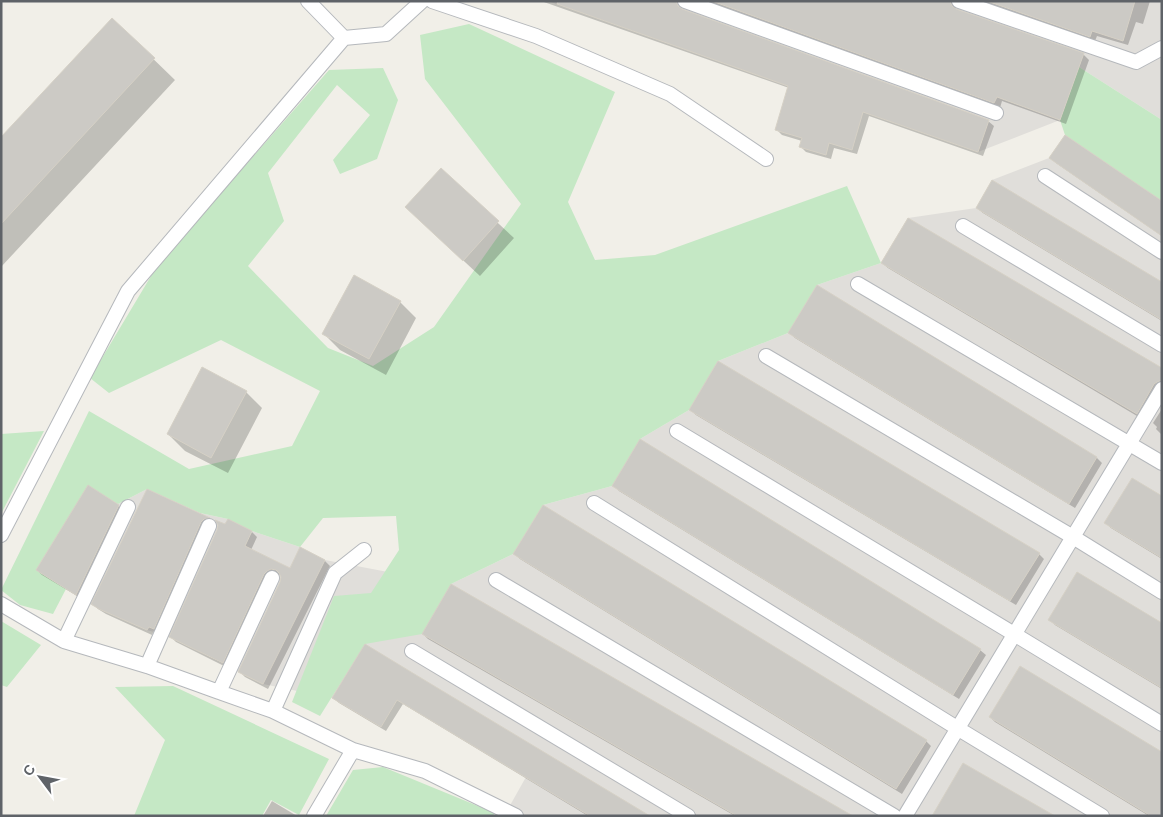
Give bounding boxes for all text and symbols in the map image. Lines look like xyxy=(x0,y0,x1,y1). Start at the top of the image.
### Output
north arrow xyxy=(15,752,65,802)
text: С xyxy=(19,761,39,779)

